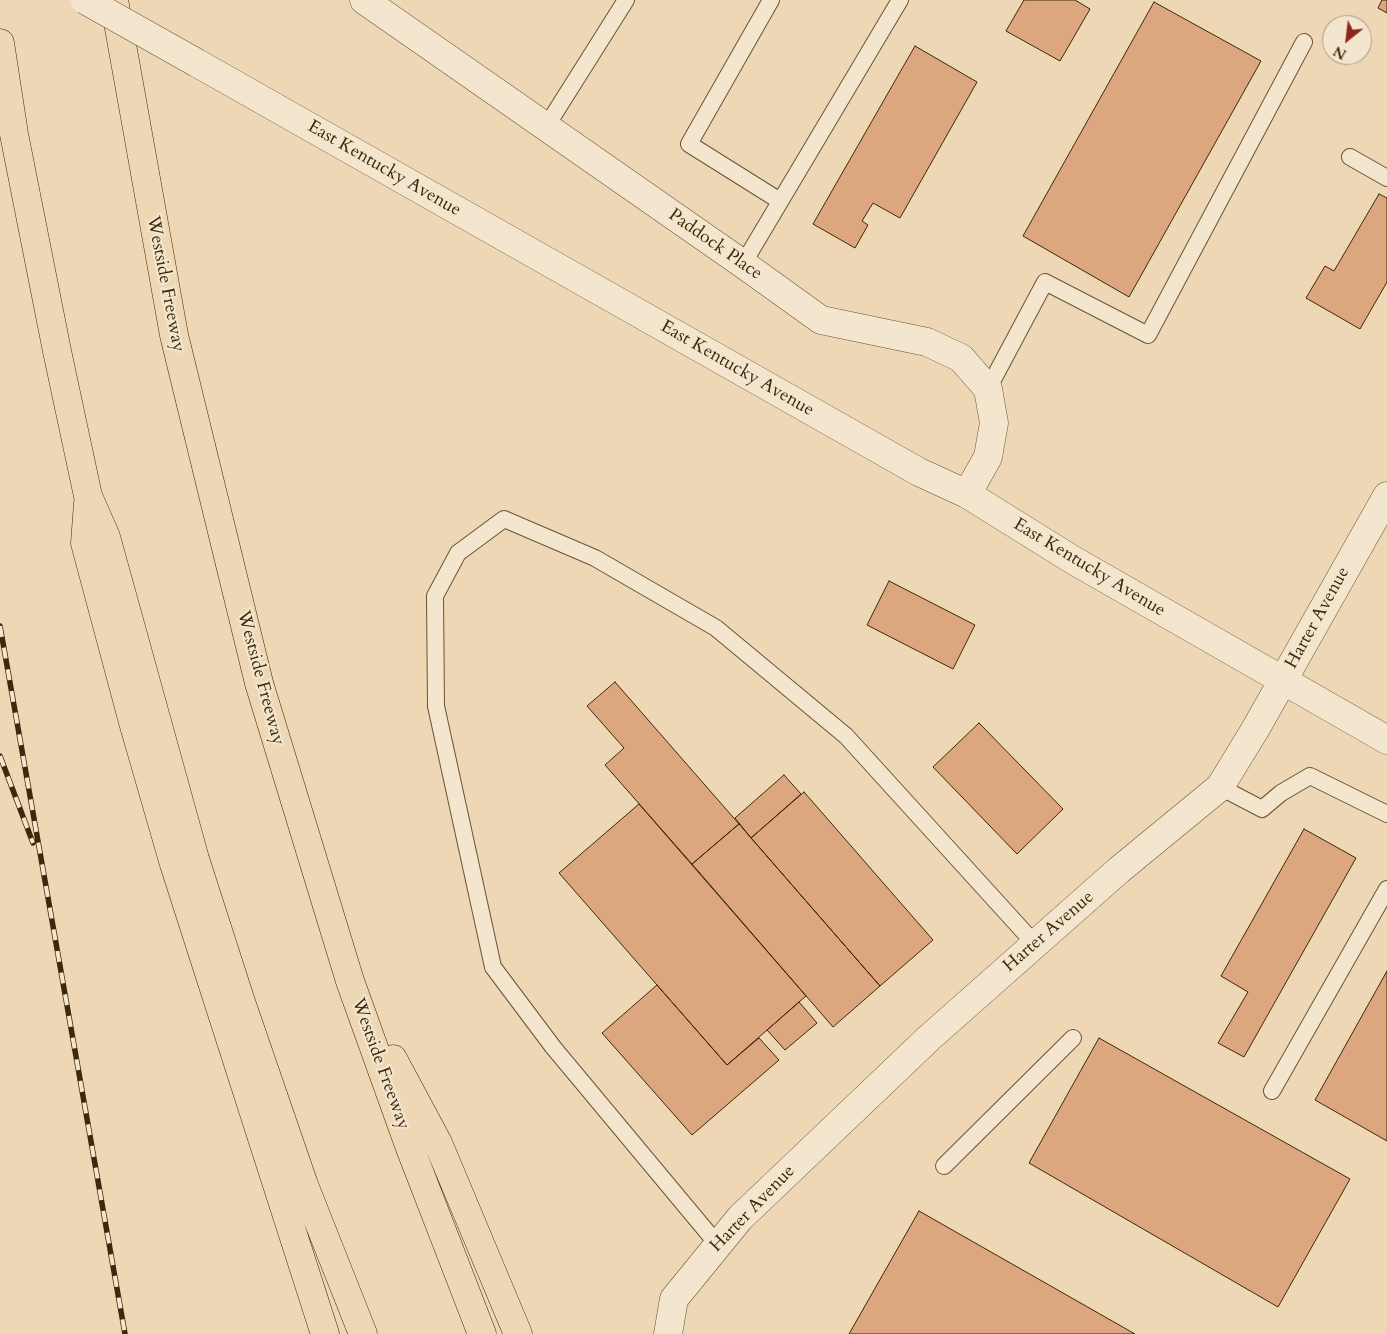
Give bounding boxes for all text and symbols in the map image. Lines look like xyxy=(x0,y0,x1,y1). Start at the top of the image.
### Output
north arrow xyxy=(1322,15,1372,65)
text: N xyxy=(1330,41,1350,64)
street label: East Kentucky Avenue xyxy=(304,116,464,222)
street label: Paddock Place xyxy=(664,205,766,285)
street label: Westside Freeway xyxy=(141,214,189,354)
street label: East Kentucky Avenue xyxy=(657,316,817,422)
street label: East Kentucky Avenue xyxy=(1009,514,1169,622)
street label: Harter Avenue xyxy=(1281,563,1355,673)
street label: Westside Freeway xyxy=(232,608,288,748)
street label: Harter Avenue xyxy=(999,887,1099,977)
street label: Westside Freeway xyxy=(346,995,414,1133)
street label: Harter Avenue xyxy=(706,1161,800,1257)

